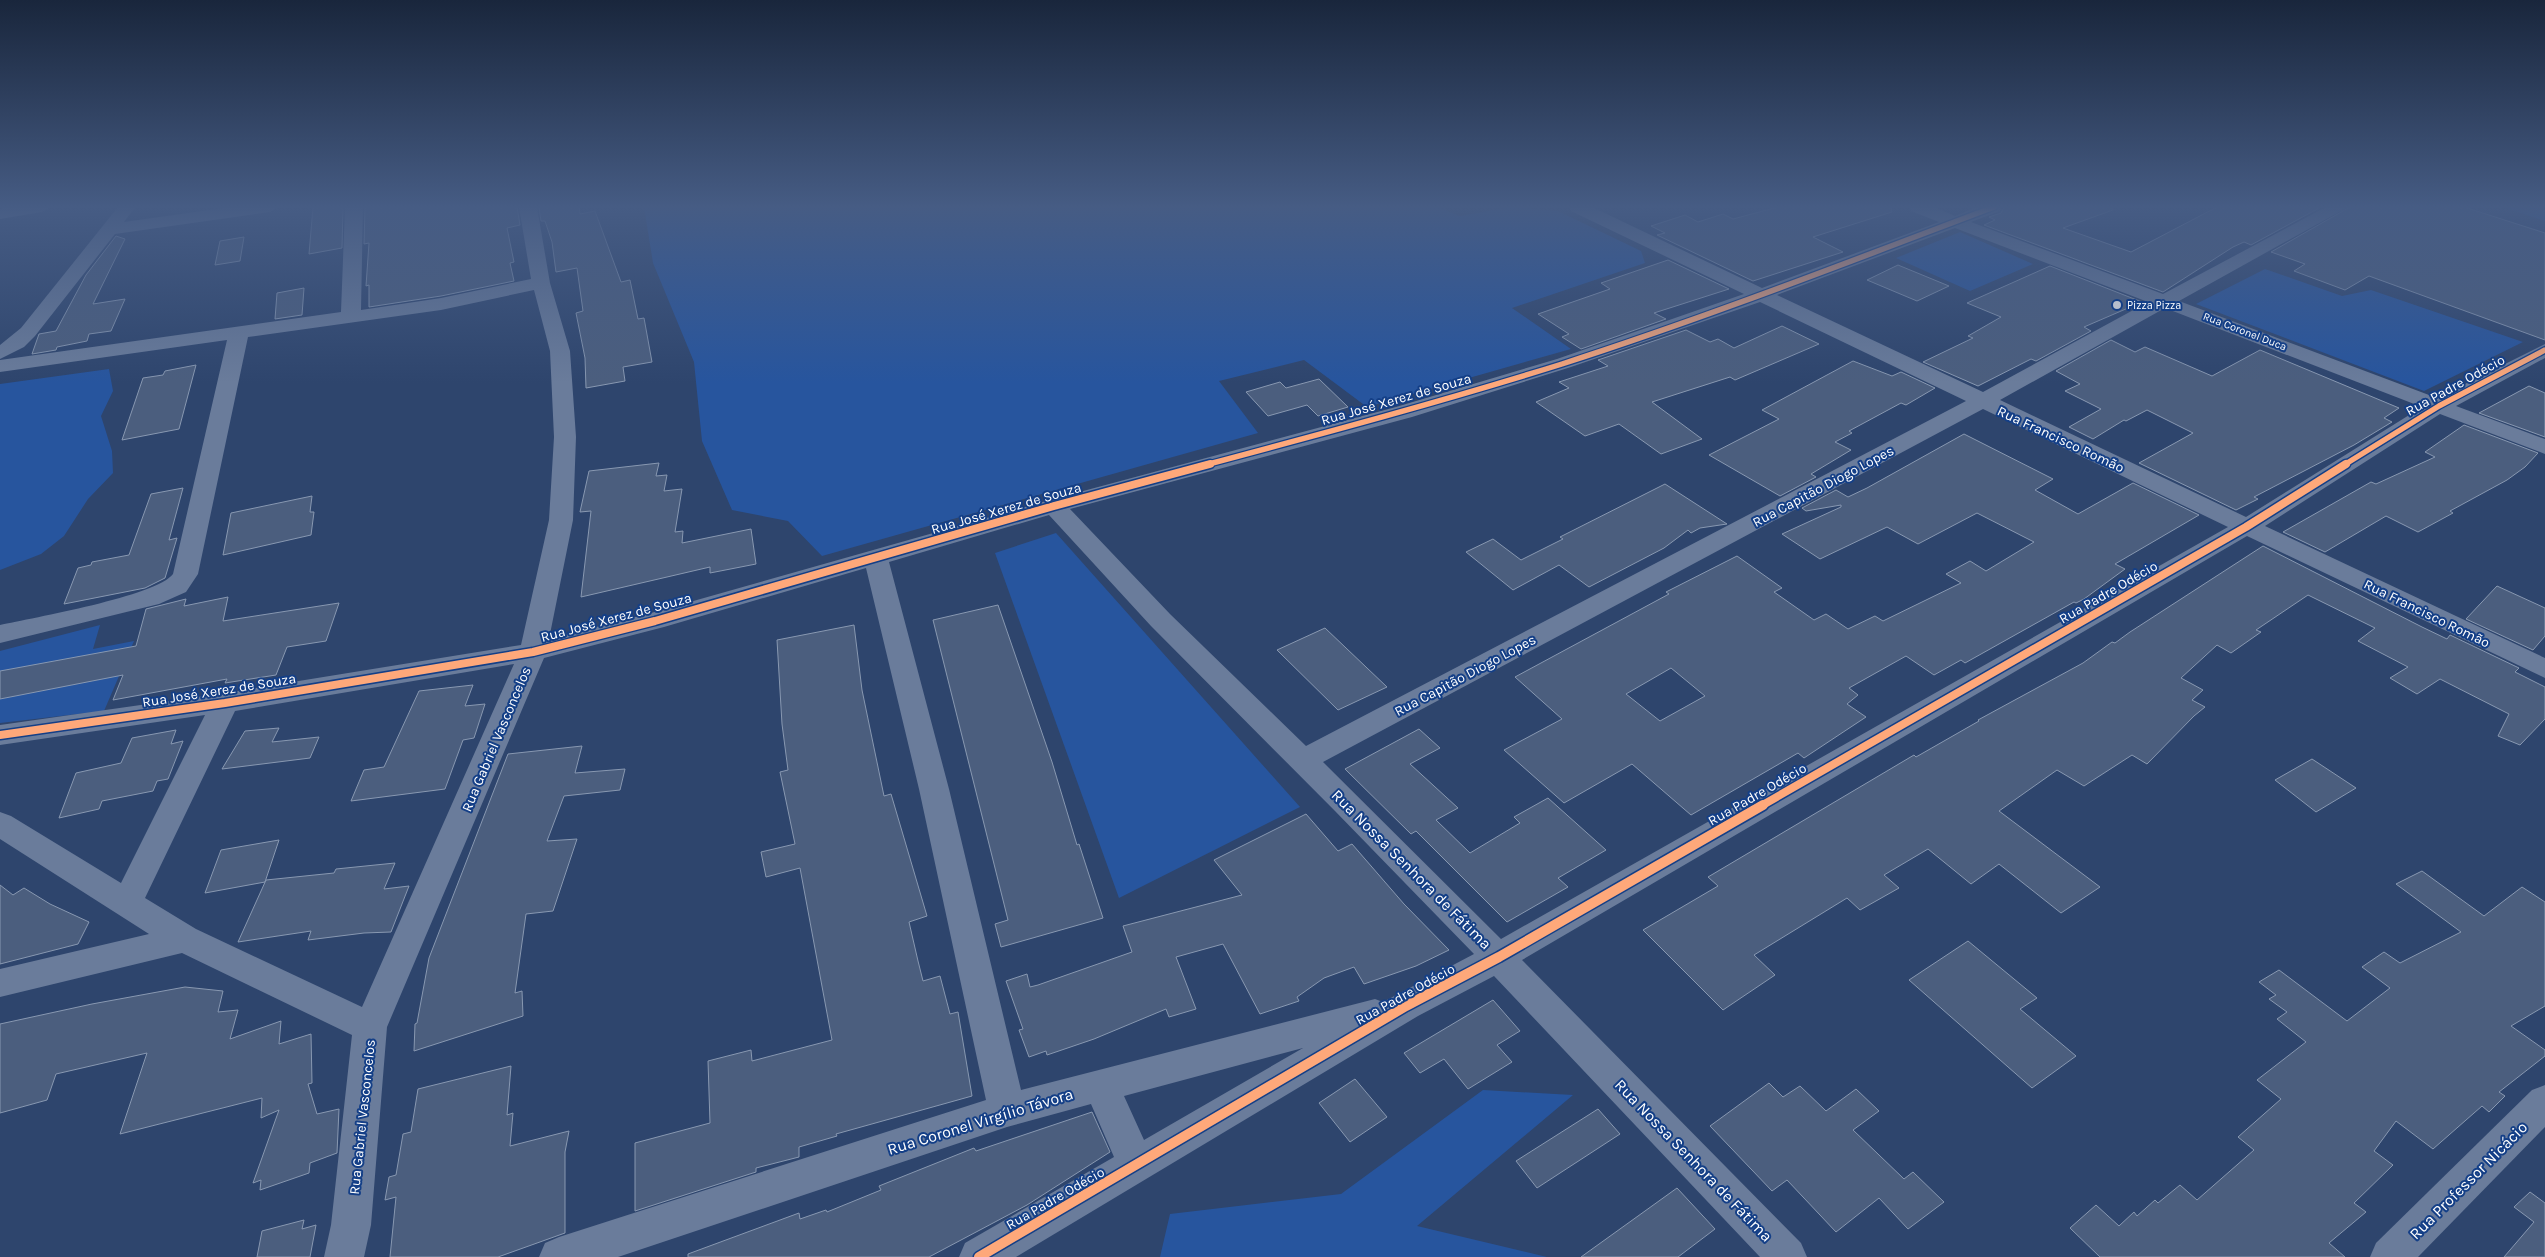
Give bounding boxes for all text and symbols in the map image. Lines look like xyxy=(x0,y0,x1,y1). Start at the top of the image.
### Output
marker: Pizza Pizza xyxy=(2111,299,2123,311)
place label: Pizza Pizza xyxy=(2127,299,2181,312)
street label: Rua Coronel Duca xyxy=(2201,310,2288,353)
street label: Rua Padre Odécio xyxy=(2403,351,2508,420)
street label: Rua José Xerez de Souza xyxy=(1319,370,1473,429)
street label: Rua Francisco Romão xyxy=(1995,403,2127,476)
street label: Rua Capitão Diogo Lopes xyxy=(1750,442,1897,531)
street label: Rua José Xerez de Souza xyxy=(929,479,1083,538)
street label: Rua Padre Odécio xyxy=(2056,557,2161,628)
street label: Rua Francisco Romão xyxy=(2361,576,2493,651)
street label: Rua José Xerez de Souza xyxy=(539,589,693,646)
street label: Rua Capitão Diogo Lopes xyxy=(1392,631,1539,720)
street label: Rua Gabriel Vasconcelos xyxy=(458,664,535,814)
street label: Rua José Xerez de Souza xyxy=(141,670,297,711)
street label: Rua Padre Odécio xyxy=(1705,759,1810,830)
street label: Rua Nossa Senhora de Fátima xyxy=(1328,785,1496,953)
street label: Rua Padre Odécio xyxy=(1353,960,1458,1029)
street label: Rua Gabriel Vasconcelos xyxy=(346,1039,379,1195)
street label: Rua Nossa Senhora de Fátima xyxy=(1611,1075,1776,1246)
street label: Rua Coronel Virgílio Távora xyxy=(885,1084,1075,1159)
street label: Rua Professor Nicácio xyxy=(2405,1117,2531,1243)
street label: Rua Padre Odécio xyxy=(1003,1163,1108,1234)

